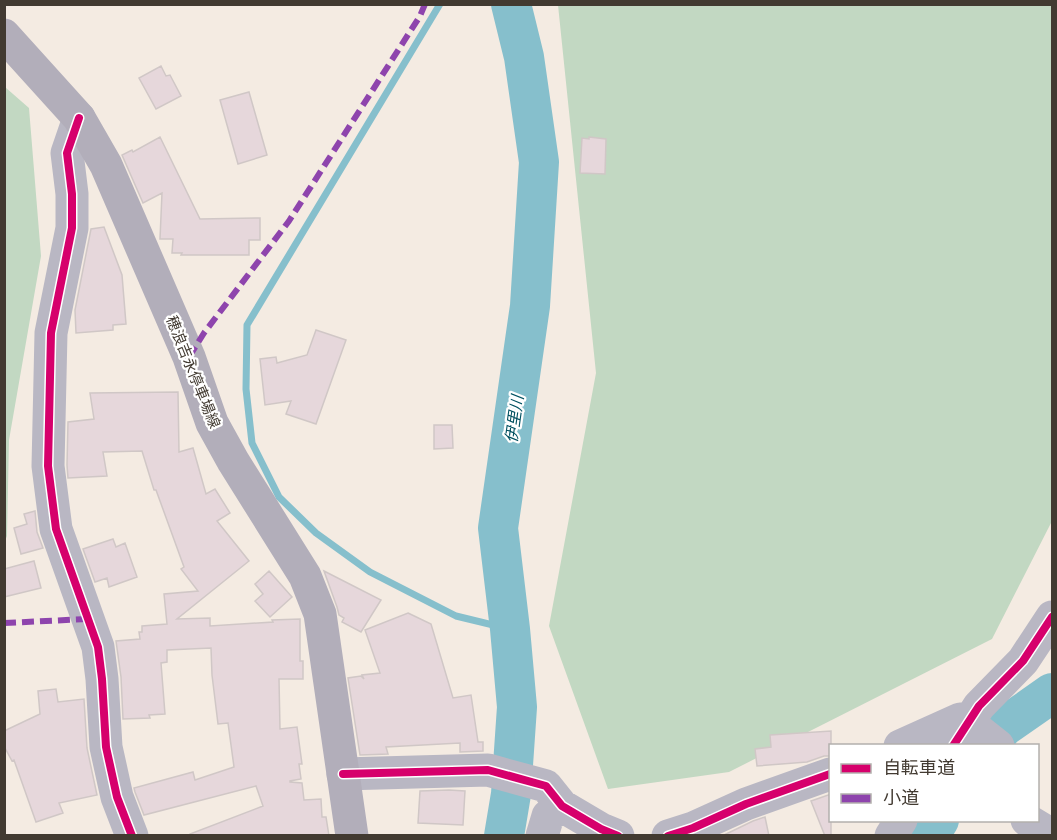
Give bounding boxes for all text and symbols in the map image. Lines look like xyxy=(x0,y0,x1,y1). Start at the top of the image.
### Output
street label: 穂浪吉永停車場線 xyxy=(163,313,225,431)
water label: 伊里川 xyxy=(501,392,527,444)
legend xyxy=(829,744,1039,822)
text: 自転車道 xyxy=(883,756,955,778)
text: 小道 xyxy=(883,786,919,808)

